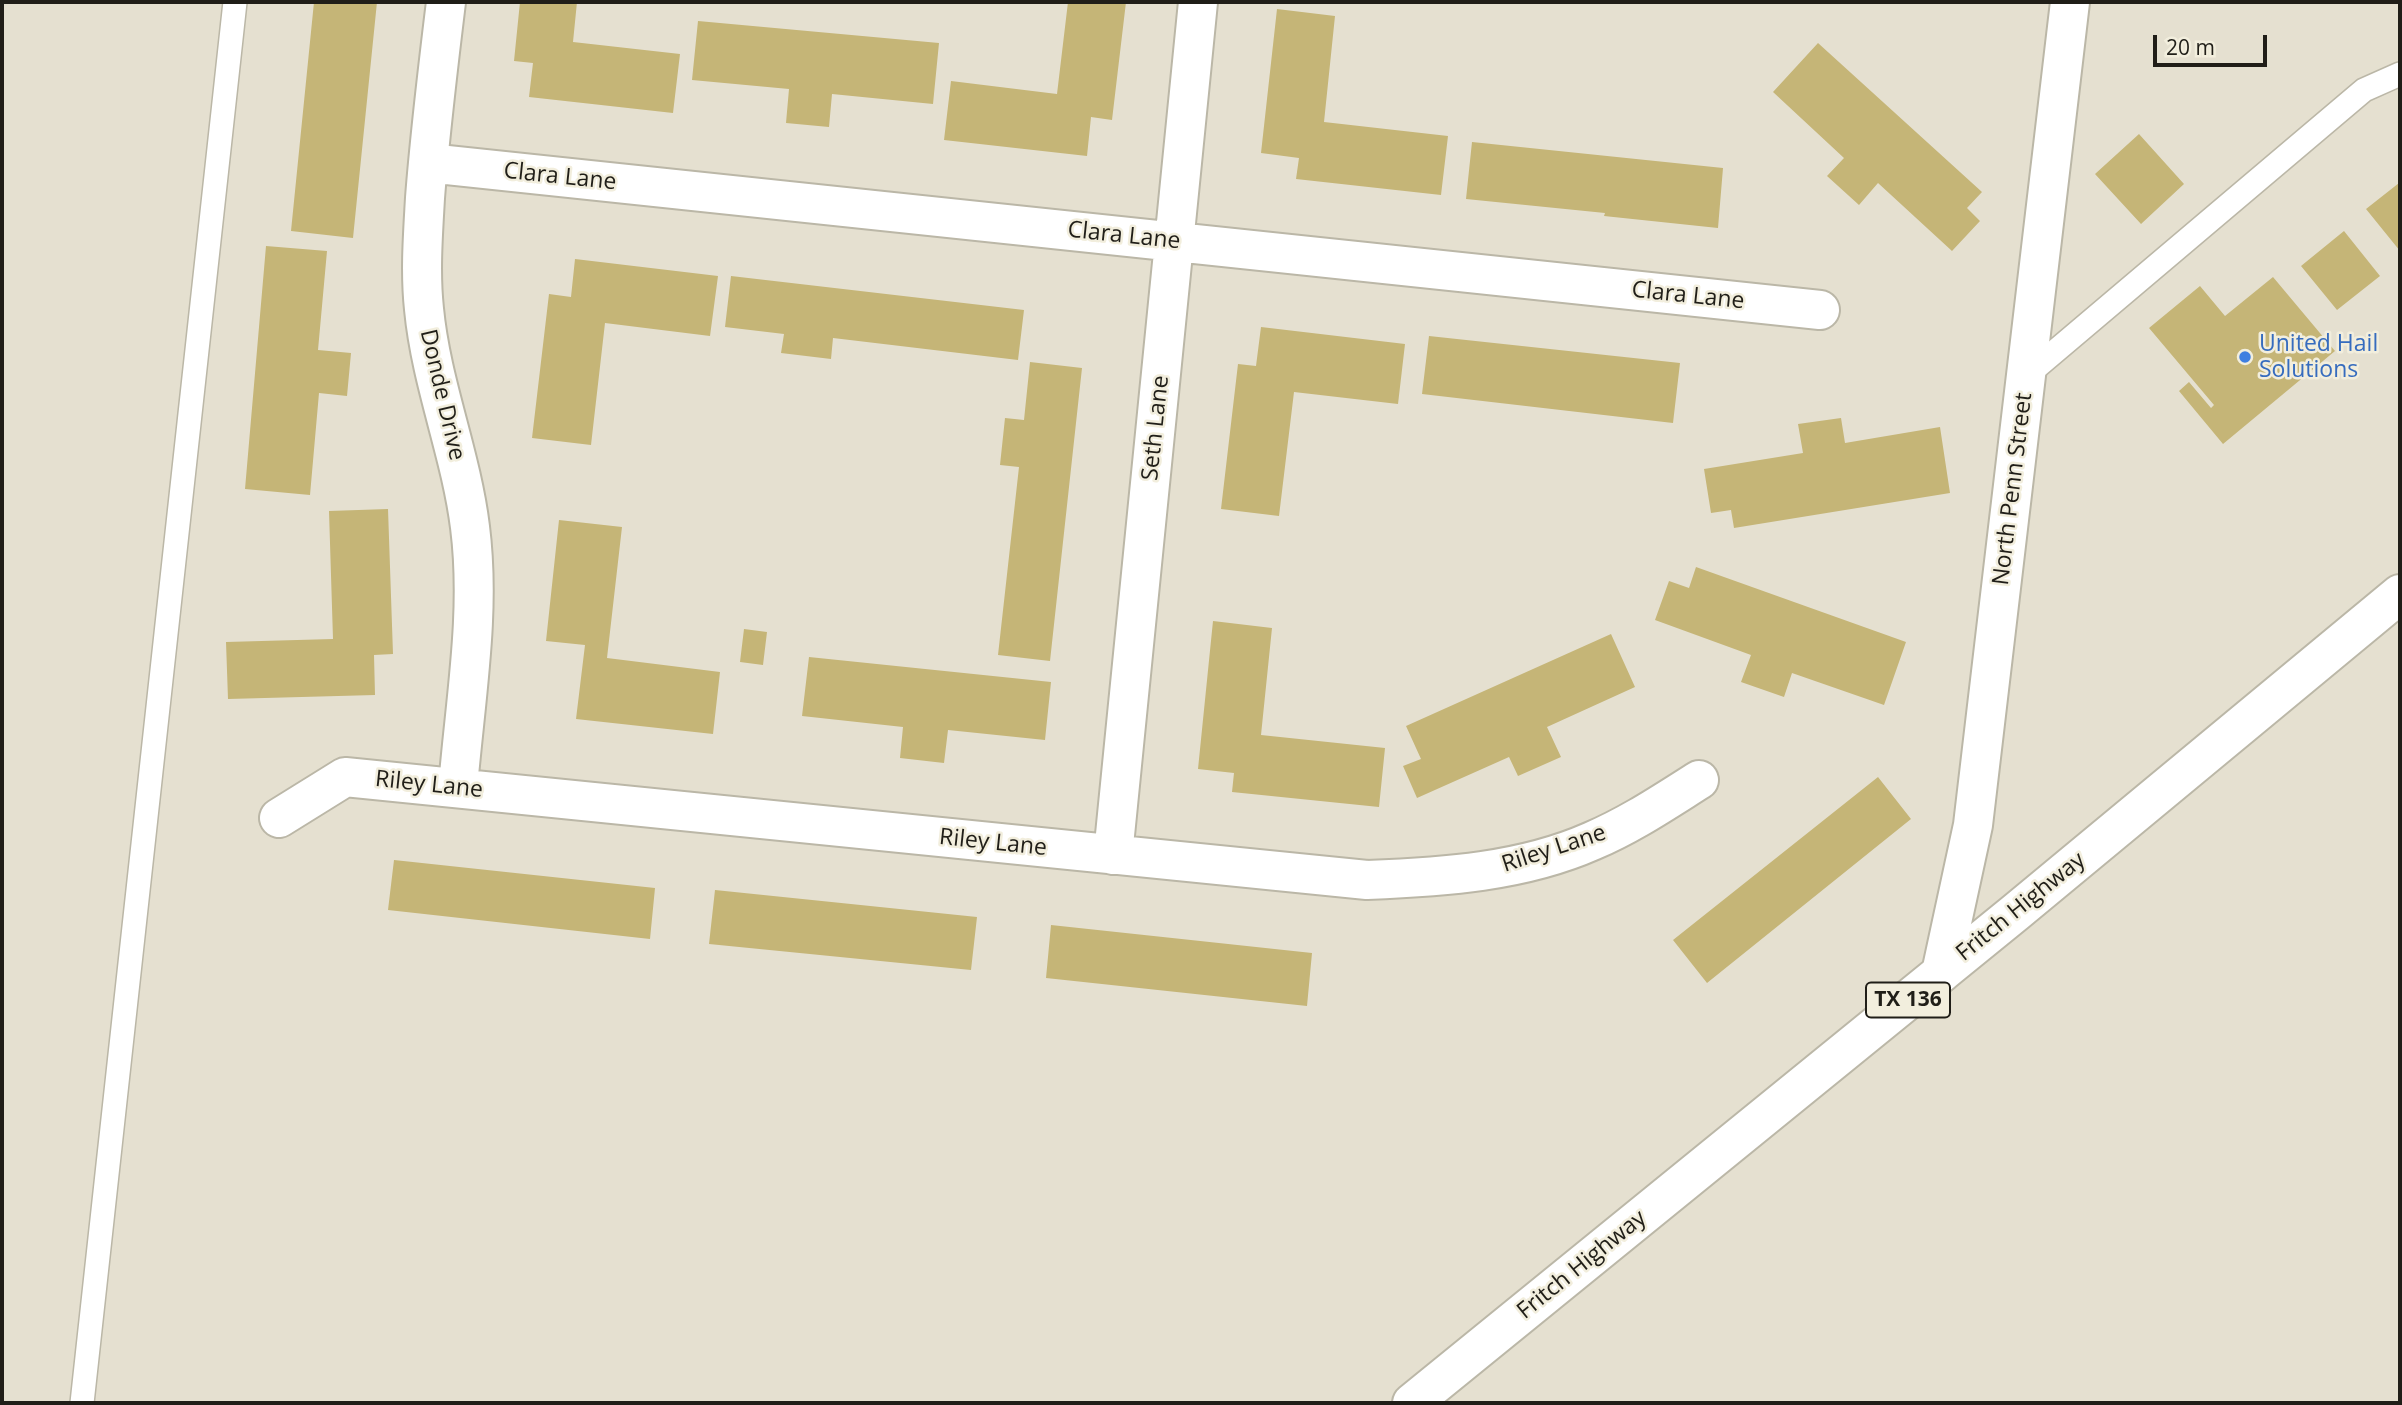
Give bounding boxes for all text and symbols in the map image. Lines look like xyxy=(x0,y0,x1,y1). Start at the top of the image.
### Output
scale bar xyxy=(2157,21,2271,65)
text: 20 m xyxy=(2166,33,2215,61)
street label: Clara Lane xyxy=(502,157,618,197)
street label: Clara Lane xyxy=(1066,216,1182,256)
street label: Clara Lane xyxy=(1630,276,1746,316)
street label: Donde Drive xyxy=(413,327,471,463)
place label: United Hail Solutions xyxy=(2259,330,2378,384)
marker: United Hail Solutions xyxy=(2237,349,2253,365)
street label: Seth Lane xyxy=(1137,374,1175,482)
street label: North Penn Street xyxy=(1987,391,2039,587)
street label: Riley Lane xyxy=(374,766,484,804)
street label: Riley Lane xyxy=(1498,819,1610,879)
street label: Riley Lane xyxy=(938,824,1048,862)
street label: Fritch Highway xyxy=(1951,847,2091,967)
road number: TX 136 xyxy=(1866,982,1950,1018)
street label: Fritch Highway xyxy=(1512,1205,1652,1325)

